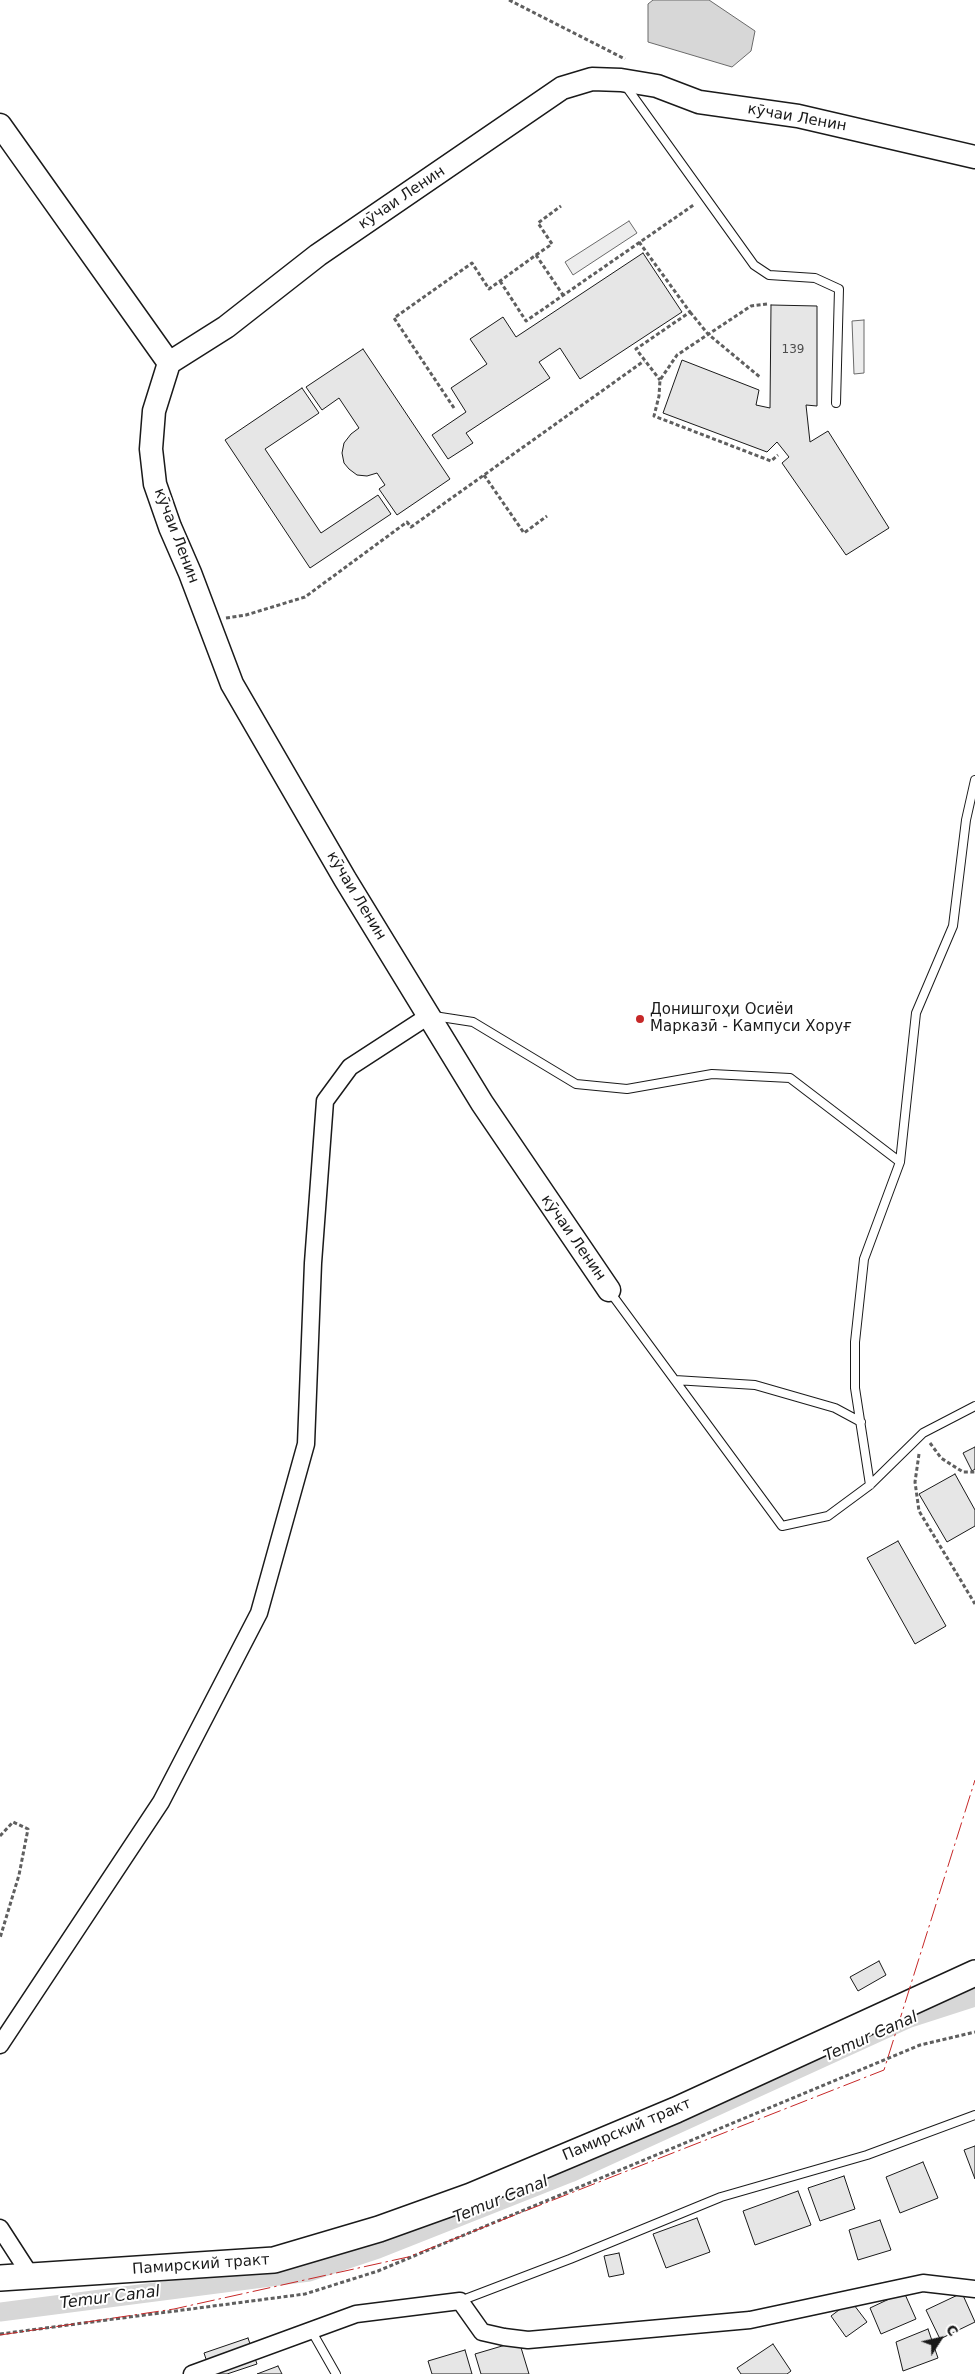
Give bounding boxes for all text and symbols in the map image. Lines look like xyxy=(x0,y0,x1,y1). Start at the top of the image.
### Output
street label: кӯчаи Ленин xyxy=(746,100,848,136)
street label: кӯчаи Ленин xyxy=(355,162,449,234)
house number: 139 xyxy=(782,343,804,357)
street label: кӯчаи Ленин xyxy=(150,486,202,586)
street label: кӯчаи Ленин xyxy=(322,848,390,944)
place label: Донишгоҳи Осиёи Марказӣ - Кампуси Хоруғ xyxy=(650,1001,852,1036)
marker: Донишгоҳи Осиёи Марказӣ - Кампуси Хоруғ xyxy=(634,1013,646,1025)
street label: кӯчаи Ленин xyxy=(537,1192,609,1284)
water label: Temur Canal xyxy=(821,2008,921,2066)
street label: Памирский тракт xyxy=(560,2095,694,2165)
water label: Temur Canal xyxy=(451,2172,551,2228)
street label: Памирский тракт xyxy=(132,2251,270,2279)
water label: Temur Canal xyxy=(59,2282,161,2314)
north arrow xyxy=(915,2314,965,2364)
text: С xyxy=(943,2322,962,2339)

